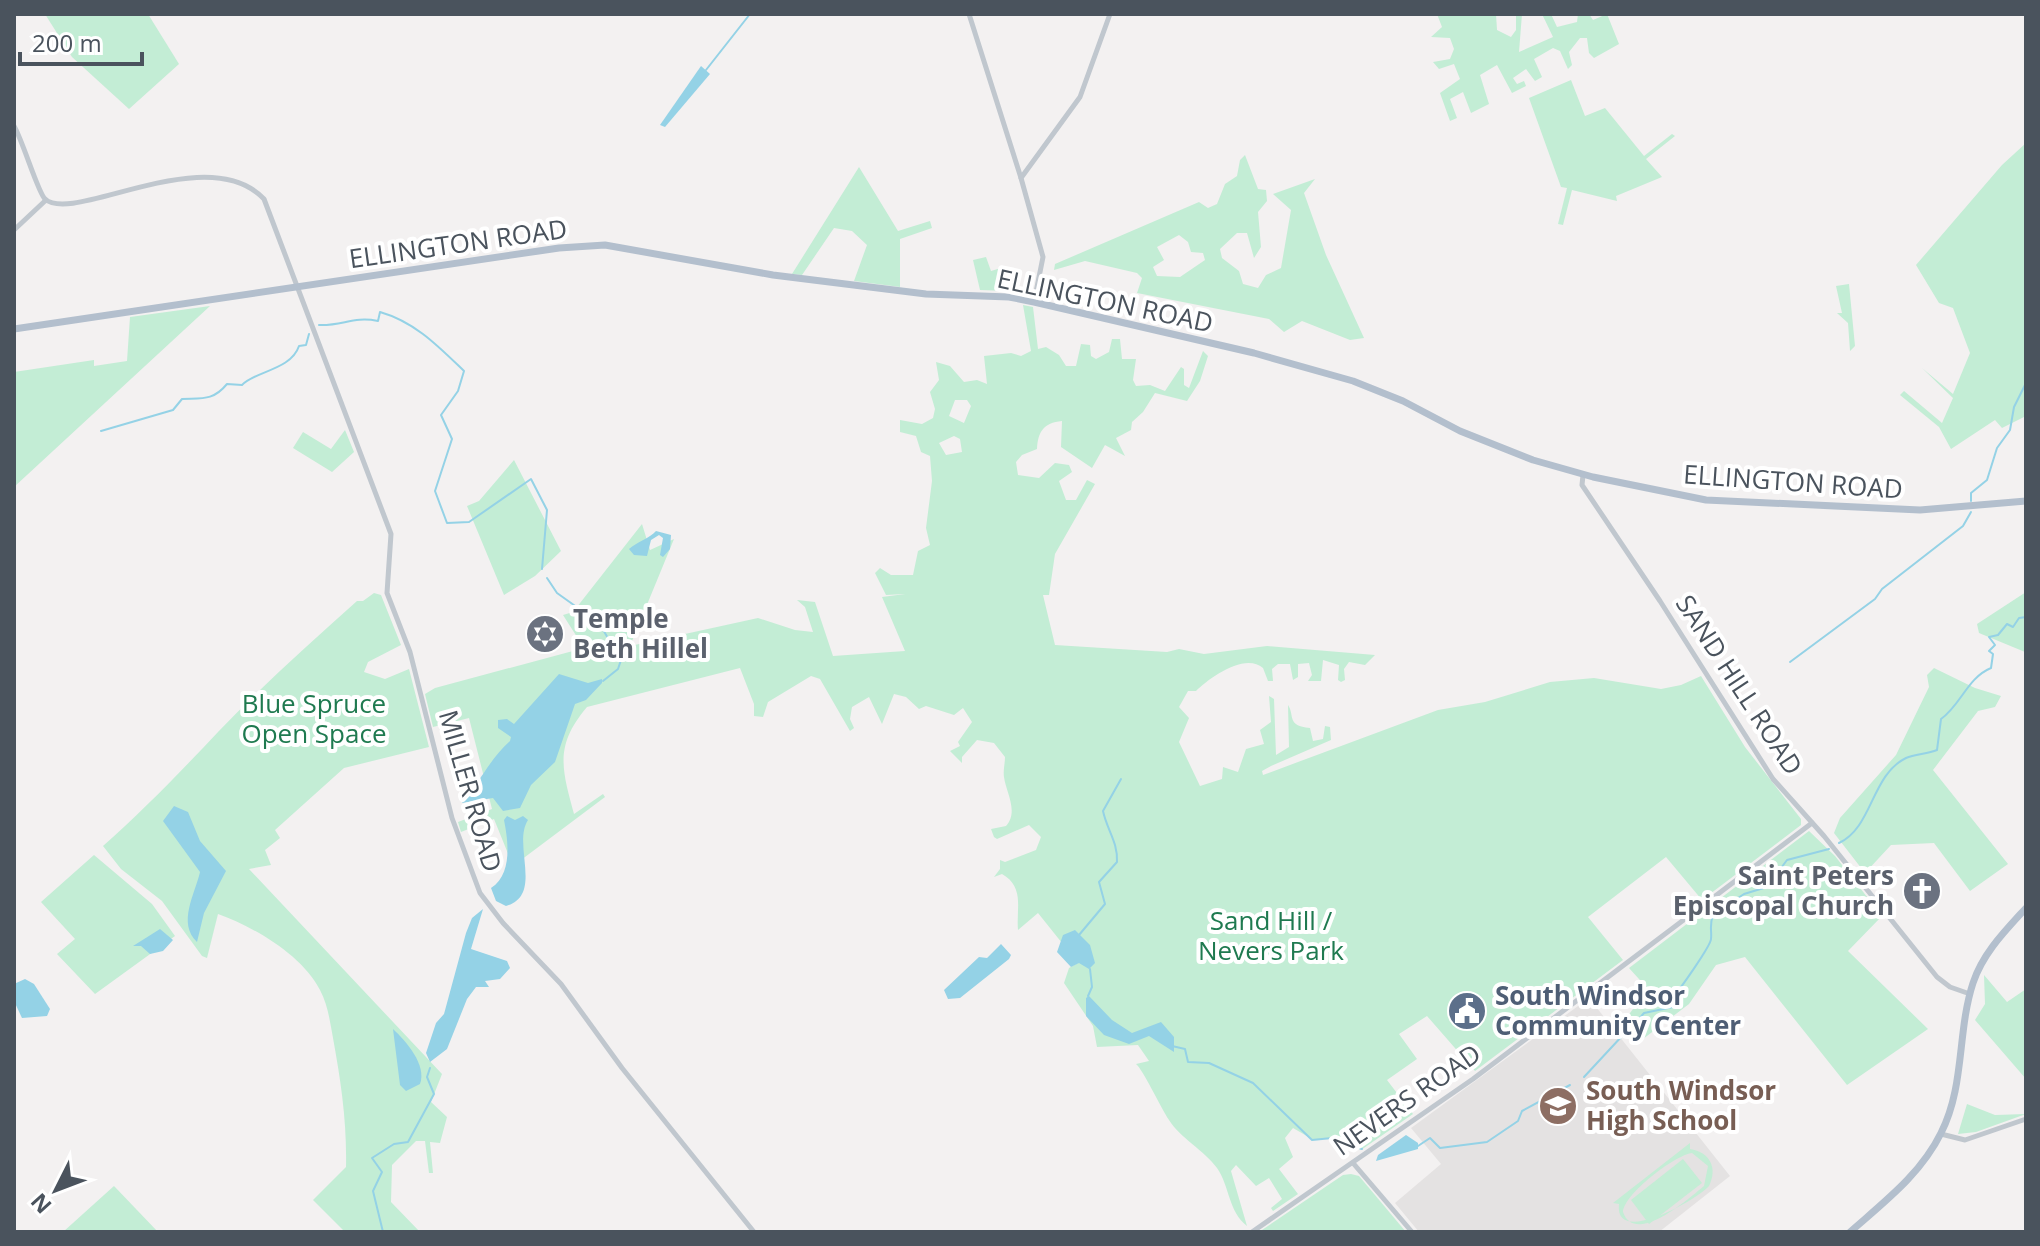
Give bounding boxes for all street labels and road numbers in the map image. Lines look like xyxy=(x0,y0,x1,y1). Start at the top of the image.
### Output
street label: ELLINGTON ROAD xyxy=(347,210,569,276)
street label: ELLINGTON ROAD xyxy=(994,260,1216,340)
street label: ELLINGTON ROAD xyxy=(1682,455,1904,507)
street label: SAND HILL ROAD xyxy=(1668,588,1812,781)
street label: MILLER ROAD xyxy=(431,706,511,876)
street label: NEVERS ROAD xyxy=(1325,1035,1487,1163)

